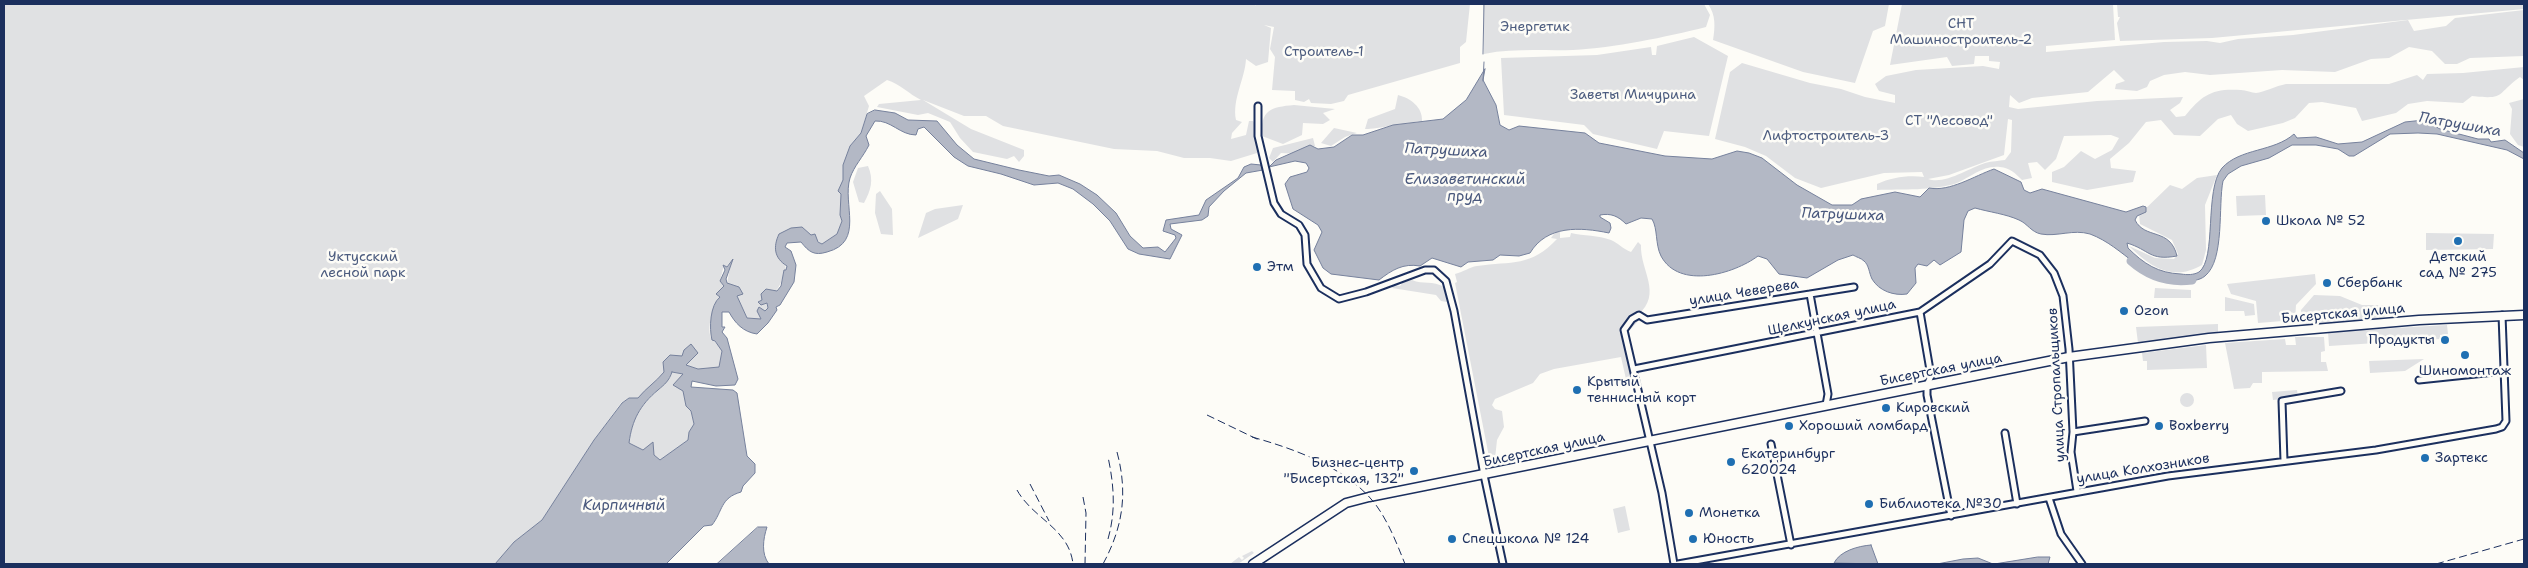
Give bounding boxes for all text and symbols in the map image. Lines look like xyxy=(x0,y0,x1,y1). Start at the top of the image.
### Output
park label: СНТ Машиностроитель-2 xyxy=(1890,16,2032,48)
park label: Энергетик xyxy=(1500,19,1570,35)
park label: Строитель-1 xyxy=(1284,44,1364,60)
park label: Заветы Мичурина xyxy=(1570,87,1696,103)
water label: Патрушиха xyxy=(2417,109,2503,141)
park label: СТ "Лесовод" xyxy=(1905,113,1993,129)
park label: Лифтостроитель-3 xyxy=(1763,128,1889,144)
water label: Патрушиха xyxy=(1404,140,1488,162)
water label: Елизаветинский пруд xyxy=(1405,171,1525,206)
water label: Патрушиха xyxy=(1801,205,1885,225)
place label: Школа № 52 xyxy=(2276,213,2365,229)
marker: Школа № 52 xyxy=(2260,215,2272,227)
marker: Детский сад № 275 xyxy=(2452,235,2464,247)
park label: Уктусский лесной парк xyxy=(321,249,405,282)
place label: Детский сад № 275 xyxy=(2419,249,2497,282)
place label: Этм xyxy=(1267,259,1294,275)
marker: Этм xyxy=(1251,261,1263,273)
place label: Сбербанк xyxy=(2337,275,2402,291)
street label: улица Чеверева xyxy=(1688,276,1800,310)
marker: Сбербанк xyxy=(2321,277,2333,289)
street label: Щелкунская улица xyxy=(1766,296,1898,340)
street label: Бисертская улица xyxy=(2280,300,2406,328)
place label: Ozon xyxy=(2134,303,2169,319)
marker: Ozon xyxy=(2118,305,2130,317)
street label: улица Стропальщиков xyxy=(2045,307,2069,463)
place label: Продукты xyxy=(2368,332,2435,348)
marker: Продукты xyxy=(2439,334,2451,346)
marker: Шиномонтаж xyxy=(2459,349,2471,361)
street label: Бисертская улица xyxy=(1879,350,2003,390)
place label: Шиномонтаж xyxy=(2419,363,2511,379)
place label: Крытый теннисный корт xyxy=(1587,374,1696,407)
marker: Крытый теннисный корт xyxy=(1571,384,1583,396)
place label: Кировский xyxy=(1896,400,1970,416)
marker: Кировский xyxy=(1880,402,1892,414)
place label: Хороший ломбард xyxy=(1799,418,1928,434)
place label: Boxberry xyxy=(2169,418,2229,434)
marker: Хороший ломбард xyxy=(1783,420,1795,432)
marker: Boxberry xyxy=(2153,420,2165,432)
street label: Бисертская улица xyxy=(1482,429,1606,471)
place label: Екатеринбург 620024 xyxy=(1741,446,1835,478)
street label: улица Колхозников xyxy=(2075,450,2211,488)
place label: Зартекс xyxy=(2435,450,2488,466)
marker: Зартекс xyxy=(2419,452,2431,464)
place label: Бизнес-центр "Бисертская, 132" xyxy=(1284,455,1404,488)
marker: Екатеринбург 620024 xyxy=(1725,456,1737,468)
marker: Бизнес-центр "Бисертская, 132" xyxy=(1408,465,1420,477)
place label: Библиотека №30 xyxy=(1879,496,2002,512)
water label: Кирпичный xyxy=(583,497,665,515)
marker: Библиотека №30 xyxy=(1863,498,1875,510)
place label: Монетка xyxy=(1699,505,1760,521)
marker: Монетка xyxy=(1683,507,1695,519)
place label: Спецшкола № 124 xyxy=(1462,531,1589,547)
place label: Юность xyxy=(1703,531,1754,547)
marker: Спецшкола № 124 xyxy=(1446,533,1458,545)
marker: Юность xyxy=(1687,533,1699,545)

